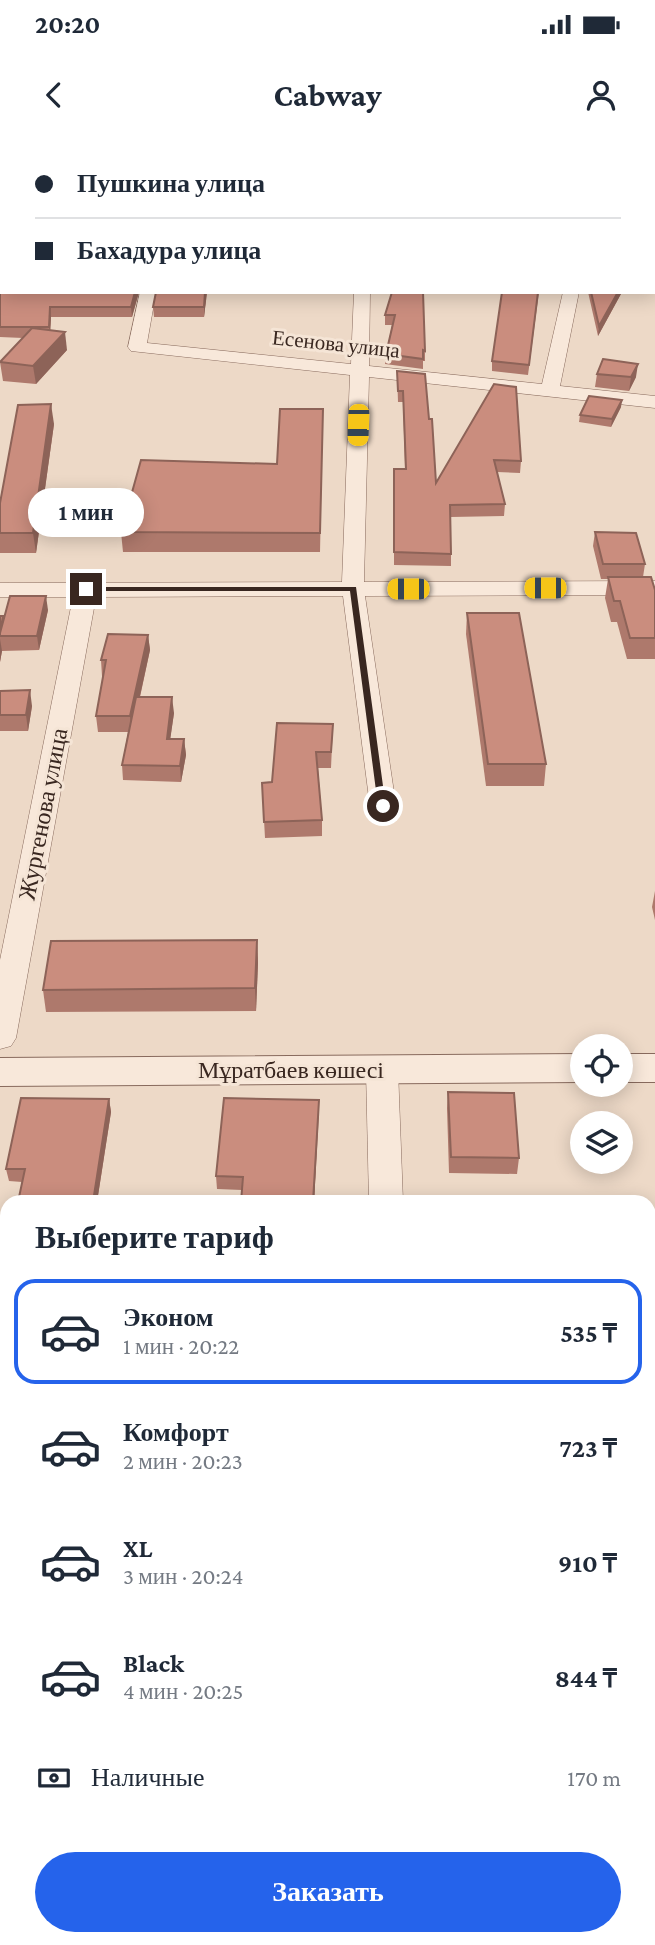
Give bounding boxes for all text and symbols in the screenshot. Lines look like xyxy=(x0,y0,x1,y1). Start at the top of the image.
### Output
text: 20:20 xyxy=(35,10,100,39)
icon: back xyxy=(35,76,73,114)
icon: person xyxy=(582,76,620,114)
text: Cabway xyxy=(273,77,382,113)
text: Пушкина улица xyxy=(77,169,265,198)
text: Бахадура улица xyxy=(77,236,261,265)
street label: Есенова улица xyxy=(271,325,402,363)
car xyxy=(347,404,370,446)
callout: 1 мин xyxy=(28,488,144,536)
text: 1 мин xyxy=(58,499,114,525)
route end xyxy=(70,573,102,605)
car xyxy=(525,578,567,599)
car xyxy=(388,579,430,600)
street label: Жургенова улица xyxy=(13,725,73,902)
route start xyxy=(367,790,399,822)
map controls xyxy=(570,1034,633,1174)
button: locate xyxy=(570,1034,633,1097)
street label: Мұратбаев көшесі xyxy=(198,1056,384,1083)
button: layers xyxy=(570,1111,633,1174)
text: Выберите тариф xyxy=(35,1219,274,1255)
icon: car xyxy=(39,1300,102,1363)
text: Эконом xyxy=(123,1303,213,1332)
text: 535 ₸ xyxy=(560,1319,617,1348)
text: 1 мин · 20:22 xyxy=(123,1333,239,1359)
icon: car xyxy=(39,1415,102,1478)
text: Комфорт xyxy=(123,1418,229,1447)
text: 723 ₸ xyxy=(559,1434,617,1463)
text: 2 мин · 20:23 xyxy=(123,1448,243,1474)
icon: car xyxy=(39,1530,102,1593)
text: XL xyxy=(123,1534,152,1563)
text: 910 ₸ xyxy=(558,1549,617,1578)
text: 3 мин · 20:24 xyxy=(123,1563,243,1589)
icon: car xyxy=(39,1645,102,1708)
text: Black xyxy=(123,1649,184,1678)
text: 844 ₸ xyxy=(555,1664,617,1693)
text: 4 мин · 20:25 xyxy=(123,1678,243,1704)
icon: cash xyxy=(35,1759,73,1797)
text: Наличные xyxy=(91,1763,204,1792)
text: 170 m xyxy=(567,1765,621,1791)
button: Заказать xyxy=(35,1852,621,1932)

